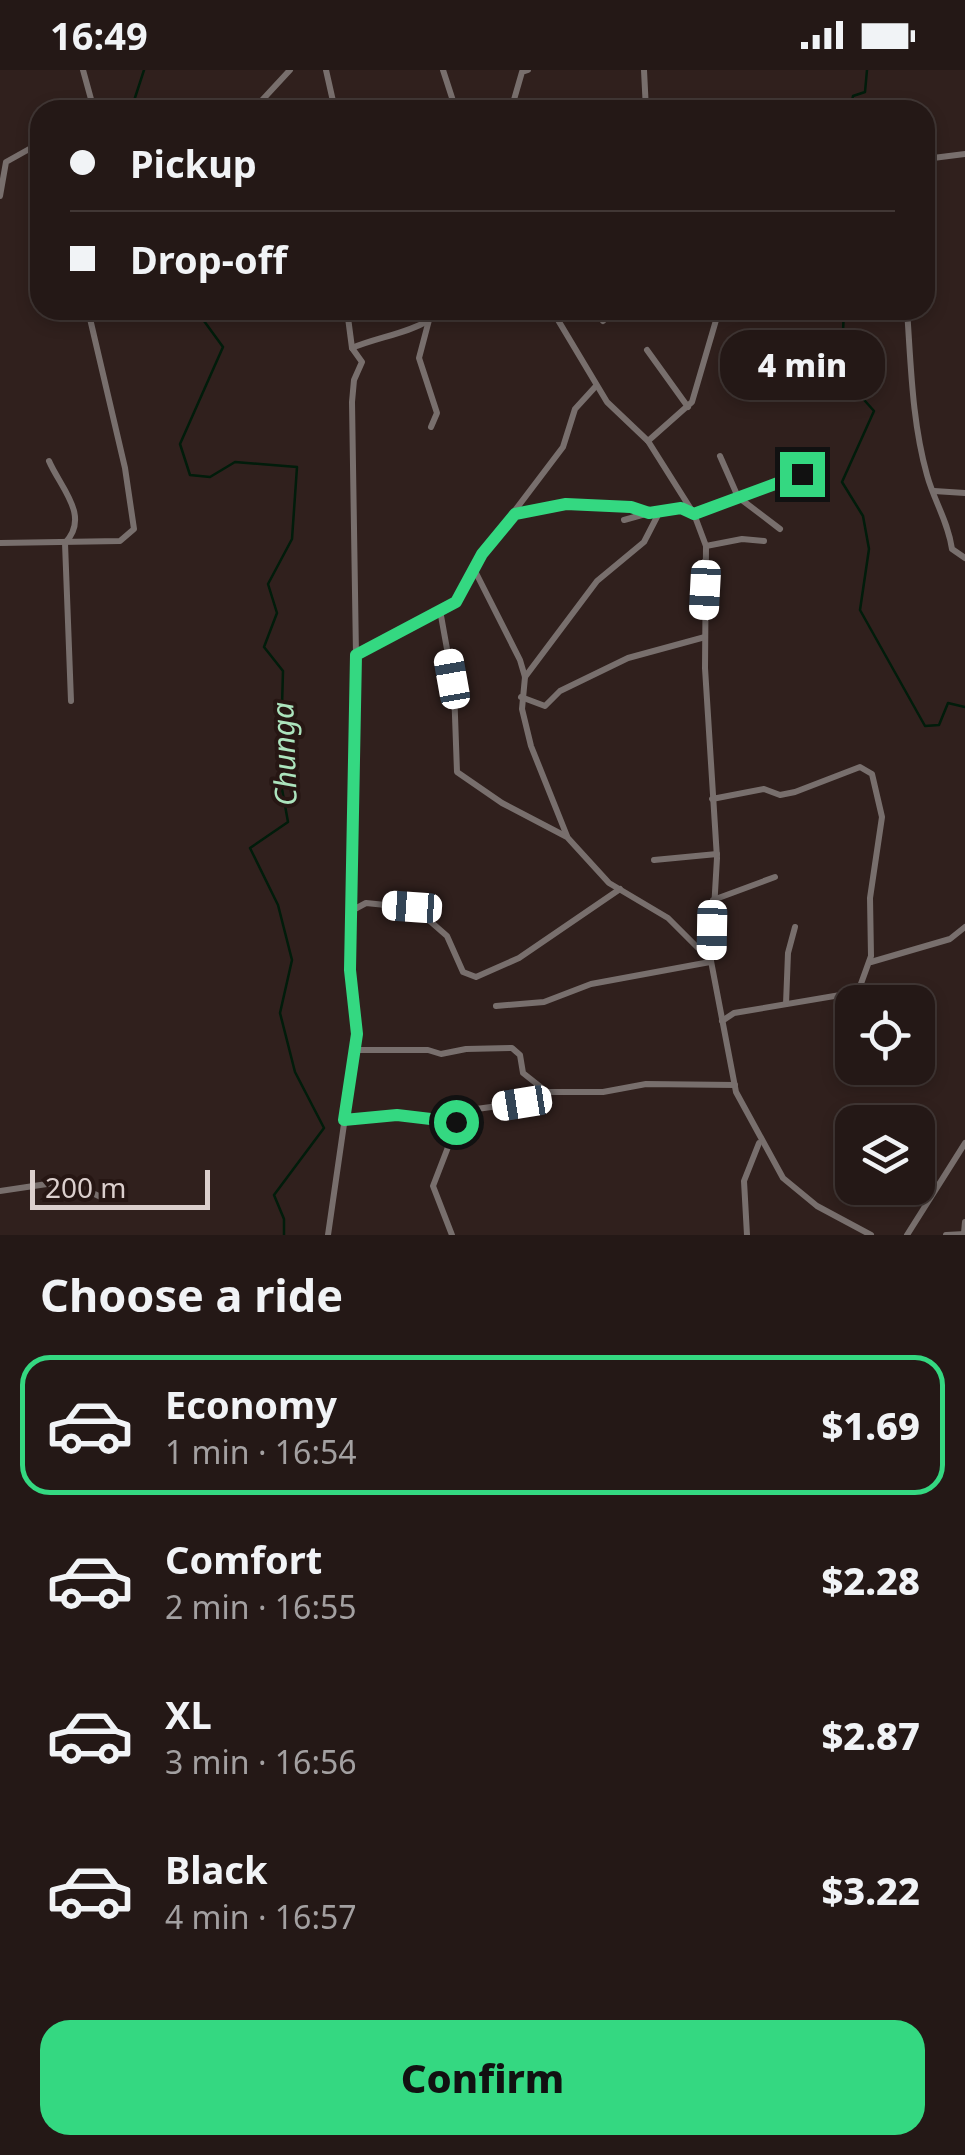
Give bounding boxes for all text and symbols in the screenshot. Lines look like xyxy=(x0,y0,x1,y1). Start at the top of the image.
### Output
text: 16:49 xyxy=(50,9,148,61)
text: Pickup xyxy=(130,137,257,189)
text: Drop-off xyxy=(130,233,287,285)
callout: 4 min xyxy=(720,329,884,399)
text: 4 min xyxy=(758,343,847,386)
route end xyxy=(780,452,825,497)
car xyxy=(688,559,722,621)
car xyxy=(432,647,472,711)
water label: Chunga xyxy=(261,701,306,807)
car xyxy=(381,890,443,924)
car xyxy=(696,900,728,960)
map controls xyxy=(835,985,935,1205)
button: locate xyxy=(835,985,935,1085)
car xyxy=(490,1083,554,1123)
route start xyxy=(434,1100,479,1145)
button: layers xyxy=(835,1105,935,1205)
scale bar xyxy=(30,1165,210,1210)
text: 200 m xyxy=(45,1168,127,1206)
text: Choose a ride xyxy=(40,1264,343,1325)
text: Economy xyxy=(165,1378,337,1430)
icon: car xyxy=(45,1380,135,1470)
text: $1.69 xyxy=(821,1399,920,1451)
text: 1 min · 16:54 xyxy=(165,1430,357,1473)
text: Comfort xyxy=(165,1533,322,1585)
icon: car xyxy=(45,1535,135,1625)
text: $2.28 xyxy=(821,1554,920,1606)
text: 2 min · 16:55 xyxy=(165,1585,357,1628)
text: XL xyxy=(165,1688,212,1740)
icon: car xyxy=(45,1690,135,1780)
text: $2.87 xyxy=(821,1709,920,1761)
text: 3 min · 16:56 xyxy=(165,1740,357,1783)
text: Black xyxy=(165,1843,268,1895)
icon: car xyxy=(45,1845,135,1935)
text: $3.22 xyxy=(821,1864,920,1916)
text: 4 min · 16:57 xyxy=(165,1895,357,1938)
button: Confirm xyxy=(40,2020,925,2135)

